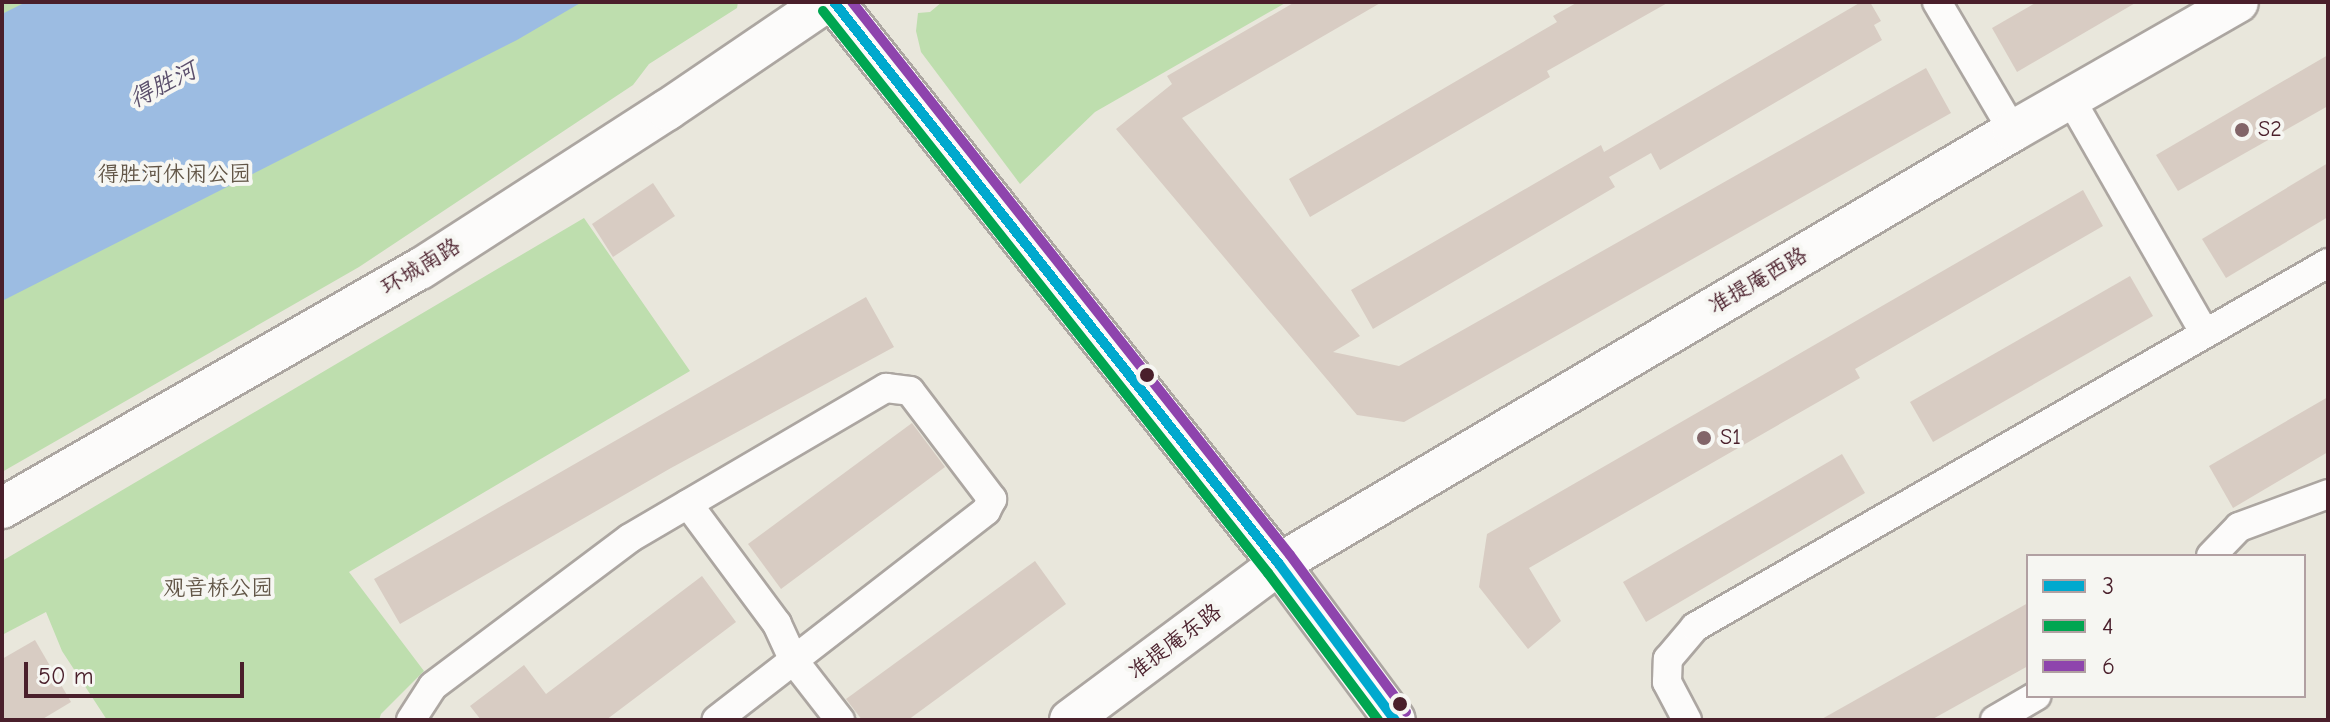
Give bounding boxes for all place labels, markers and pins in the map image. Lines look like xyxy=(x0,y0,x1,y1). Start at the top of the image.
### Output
place label: S2 xyxy=(2258,117,2282,143)
marker: S2 xyxy=(2233,121,2251,139)
unlabelled marker xyxy=(1139,367,1155,383)
place label: S1 xyxy=(1720,425,1741,451)
marker: S1 xyxy=(1695,429,1713,447)
unlabelled marker xyxy=(1392,696,1408,712)

